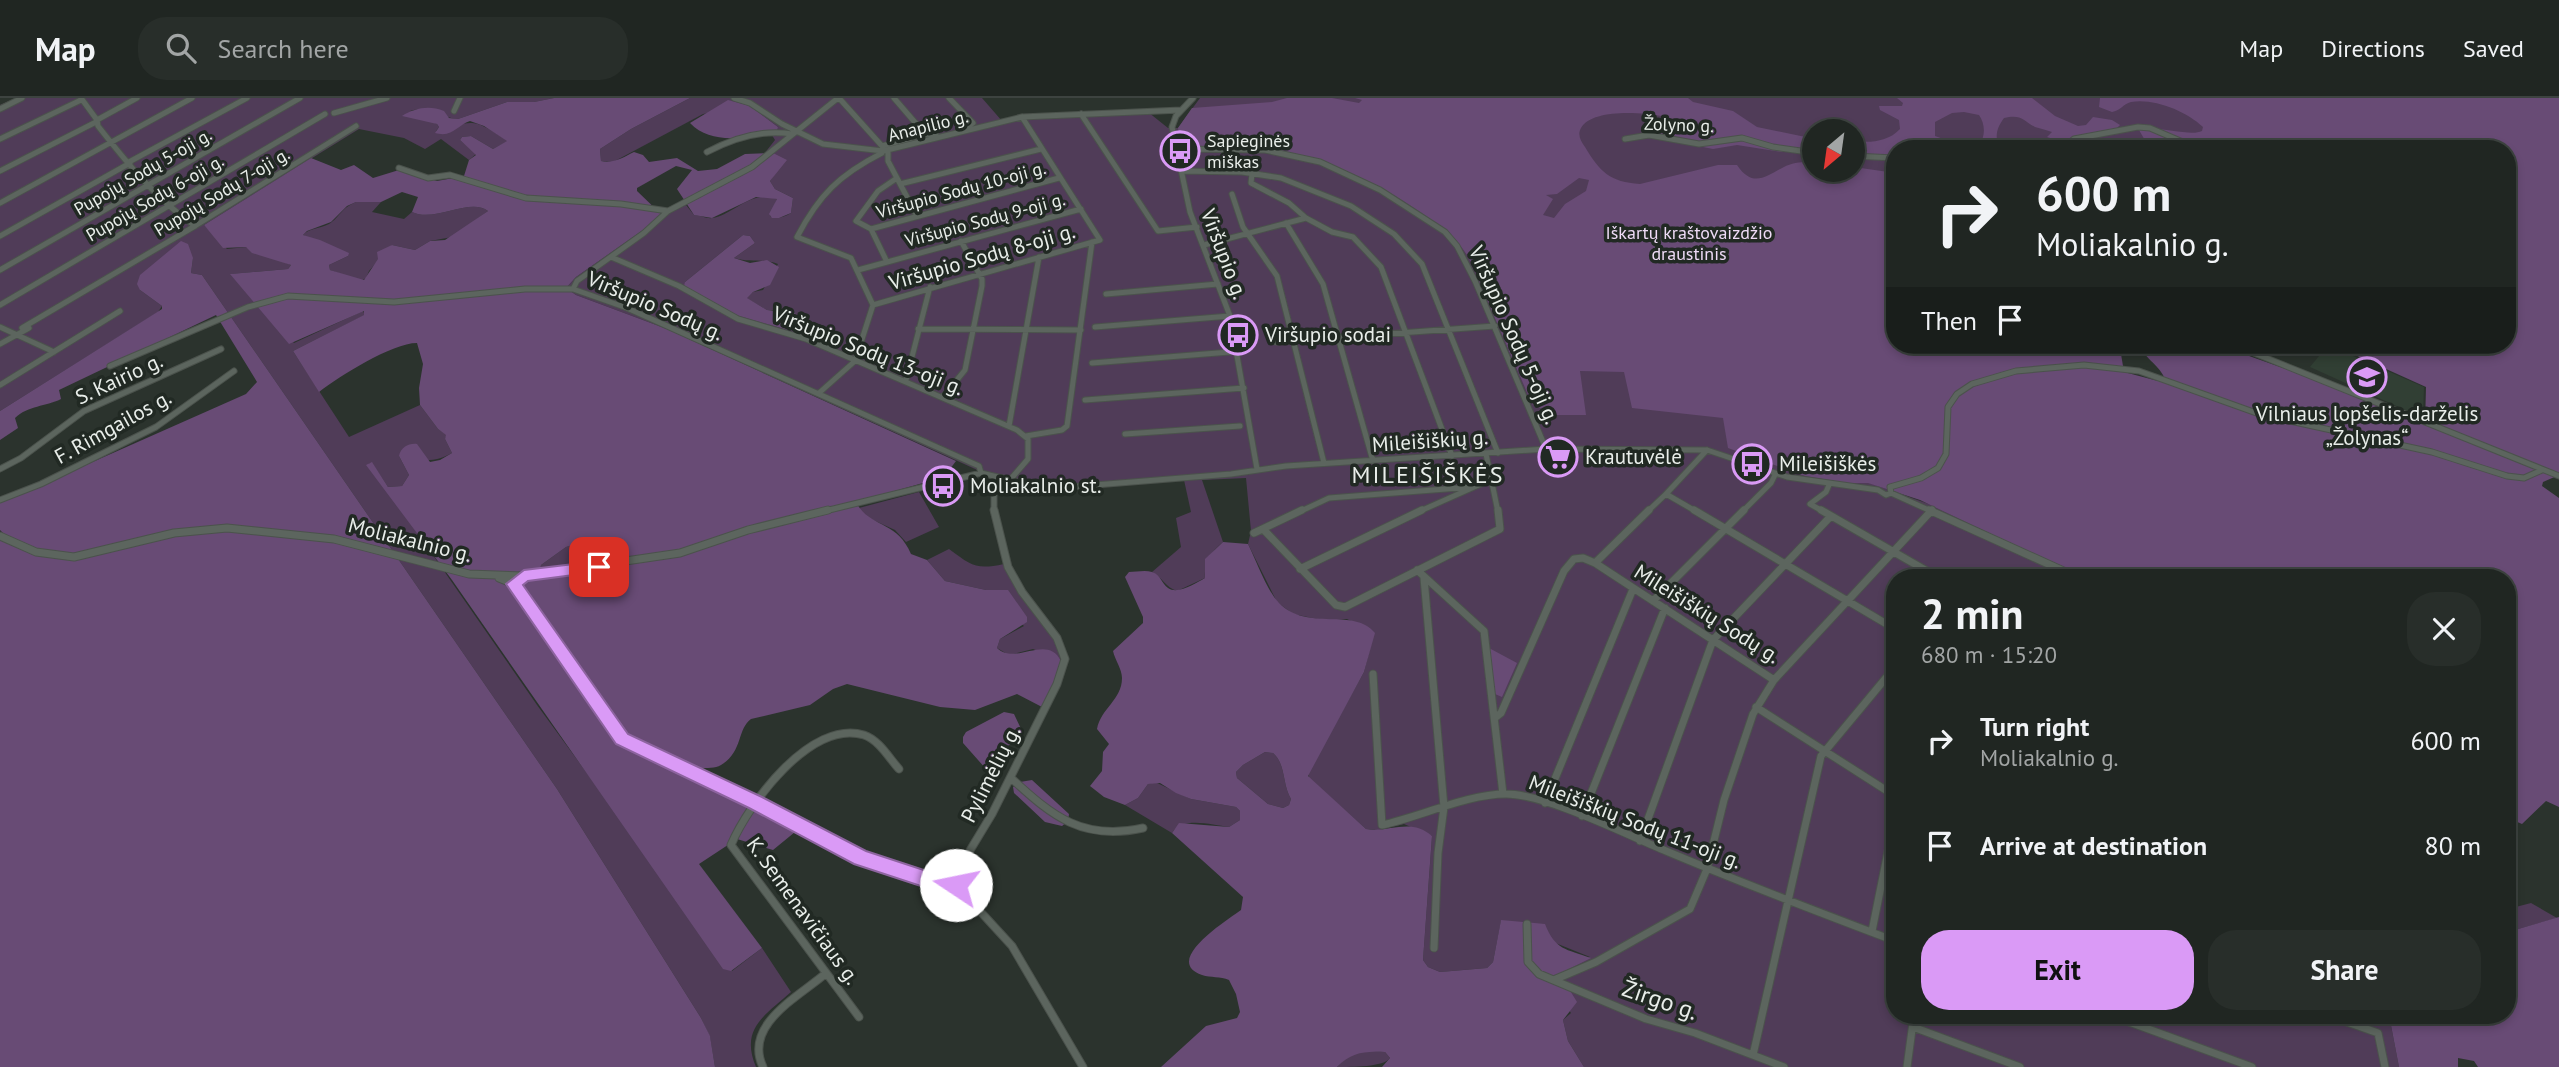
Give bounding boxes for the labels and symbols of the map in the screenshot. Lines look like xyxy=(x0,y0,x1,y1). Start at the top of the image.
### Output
street label: Anapilio g. xyxy=(885,104,970,147)
street label: Žolyno g. xyxy=(1644,112,1714,137)
north arrow xyxy=(1802,119,1866,182)
street label: Pupojų Sodų 5-oji g. xyxy=(70,123,216,220)
place label: Sapieginės miškas xyxy=(1207,129,1290,173)
bus stop icon: Sapieginės miškas xyxy=(1159,130,1201,172)
street label: Pupojų Sodų 7-oji g. xyxy=(150,142,294,241)
street label: Pupojų Sodų 6-oji g. xyxy=(82,149,228,246)
street label: Viršupio Sodų 10-oji g. xyxy=(873,156,1048,223)
street label: Viršupio Sodų 9-oji g. xyxy=(901,187,1067,252)
street label: Viršupio g. xyxy=(1195,204,1254,303)
street label: Viršupio Sodų 8-oji g. xyxy=(885,217,1078,296)
park label: Iškartų kraštovaizdžio draustinis xyxy=(1606,221,1772,265)
street label: Viršupio Sodų 5-oji g. xyxy=(1463,241,1566,428)
street label: Viršupio Sodų g. xyxy=(582,264,727,346)
street label: Viršupio Sodų 13-oji g. xyxy=(768,299,968,401)
bus stop icon: Viršupio sodai xyxy=(1217,314,1259,356)
place label: Viršupio sodai xyxy=(1264,321,1391,348)
street label: S. Kairio g. xyxy=(71,347,167,410)
school or university icon: Vilniaus lopšelis-darželis „Žolynas“ xyxy=(2346,356,2388,398)
street label: F. Rimgailos g. xyxy=(50,383,176,470)
place label: Vilniaus lopšelis-darželis „Žolynas“ xyxy=(2255,400,2478,451)
street label: Mileišiškių g. xyxy=(1371,423,1489,458)
supermarket icon: Krautuvėlė xyxy=(1537,436,1579,478)
place label: Krautuvėlė xyxy=(1585,443,1682,470)
bus stop icon: Mileišiškės xyxy=(1731,443,1773,485)
place label: Mileišiškės xyxy=(1779,450,1876,477)
district label: MILEIŠIŠKĖS xyxy=(1352,459,1504,490)
bus stop icon: Moliakalnio st. xyxy=(922,465,964,507)
place label: Moliakalnio st. xyxy=(970,472,1101,499)
street label: Moliakalnio g. xyxy=(346,511,475,568)
pin xyxy=(569,537,629,597)
street label: Mileišiškių Sodų g. xyxy=(1629,558,1785,669)
street label: Pylimėlių g. xyxy=(955,721,1027,827)
street label: Mileišiškių Sodų 11-oji g. xyxy=(1525,769,1745,875)
street label: K. Semenavičiaus g. xyxy=(741,832,866,990)
position arrow xyxy=(919,848,993,922)
street label: Žirgo g. xyxy=(1618,972,1702,1027)

